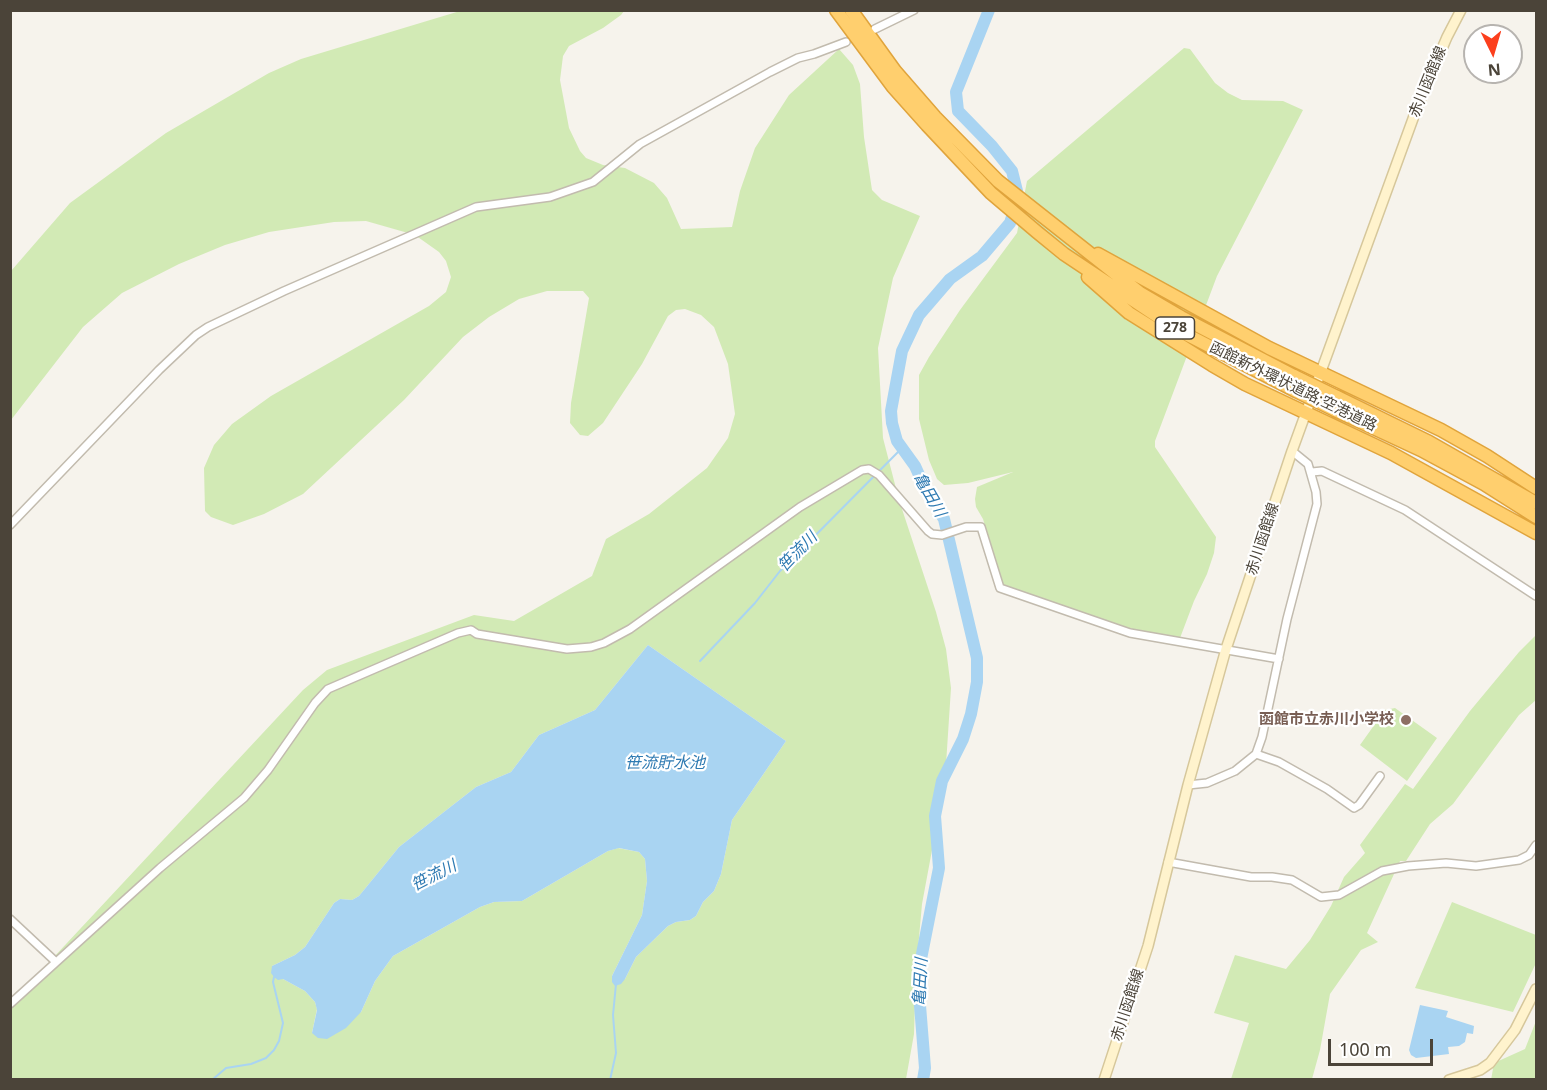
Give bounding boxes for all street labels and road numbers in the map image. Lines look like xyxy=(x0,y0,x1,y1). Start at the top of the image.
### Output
street label: 赤川函館線 xyxy=(1406,44,1450,120)
road number: 278 xyxy=(1156,317,1194,339)
street label: 函館新外環状道路;空港道路 xyxy=(1206,339,1380,435)
street label: 赤川函館線 xyxy=(1243,501,1283,577)
street label: 赤川函館線 xyxy=(1108,967,1148,1043)

